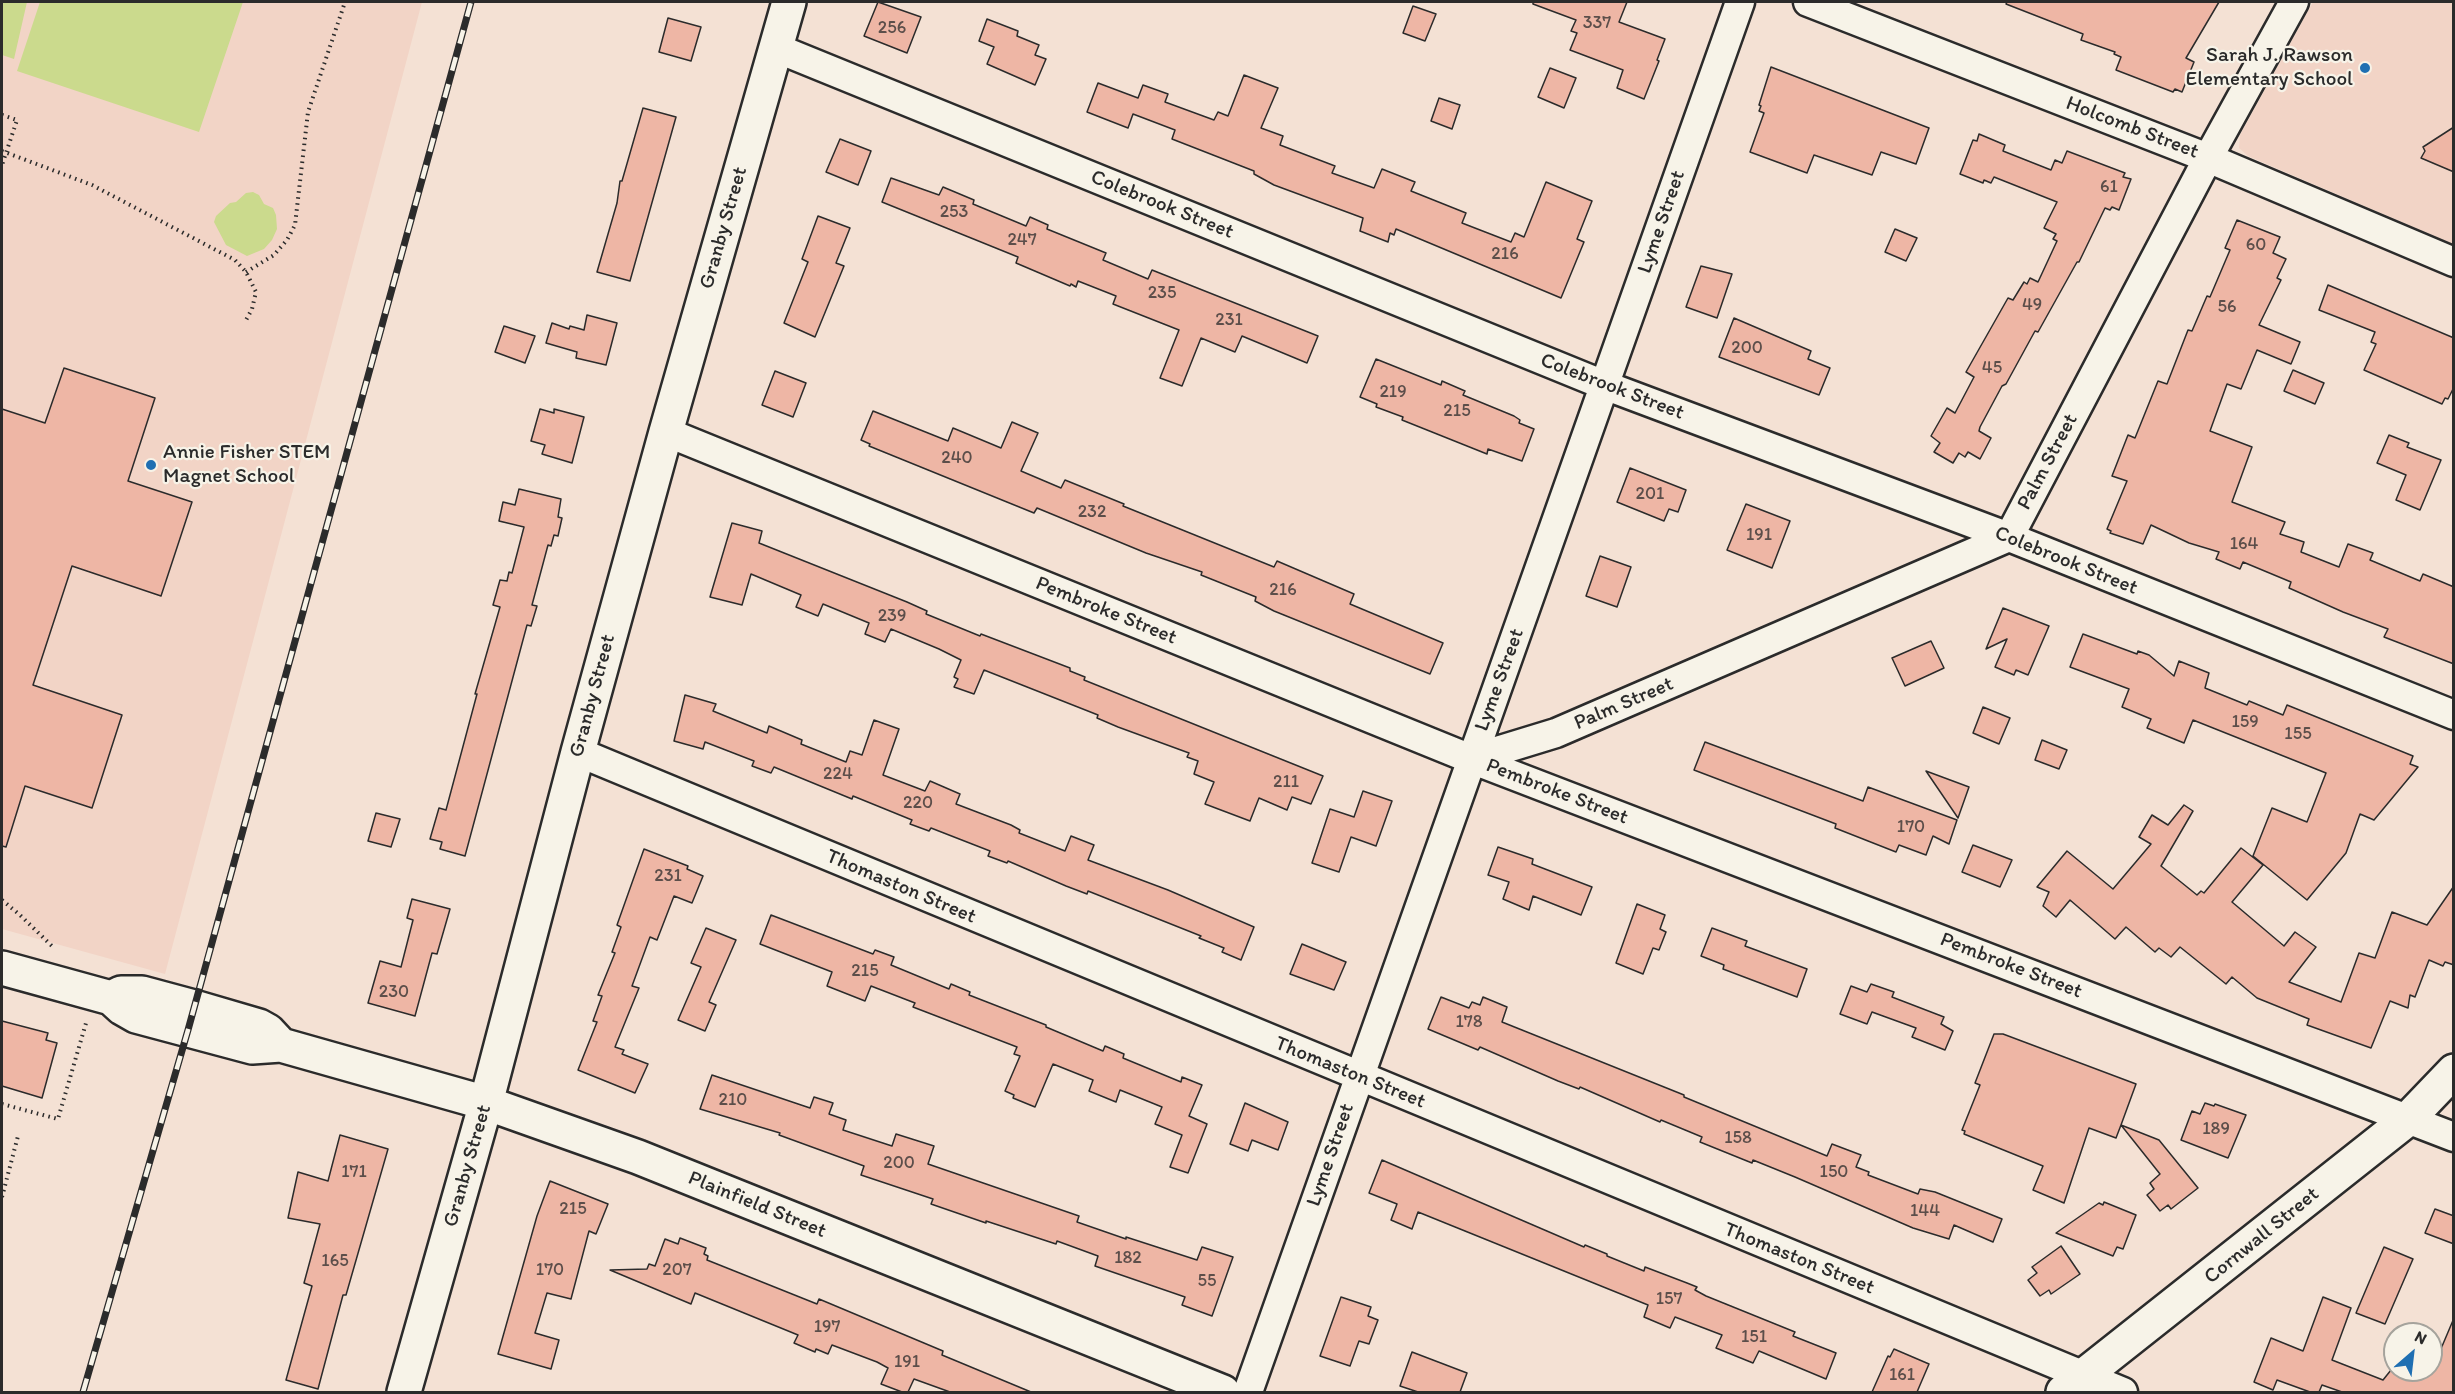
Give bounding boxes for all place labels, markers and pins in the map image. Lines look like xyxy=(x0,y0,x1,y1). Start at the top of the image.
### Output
place label: Sarah J. Rawson Elementary School xyxy=(2186,43,2353,93)
marker: Sarah J. Rawson Elementary School xyxy=(2358,61,2372,75)
place label: Annie Fisher STEM Magnet School xyxy=(163,440,330,490)
marker: Annie Fisher STEM Magnet School xyxy=(144,458,158,472)

